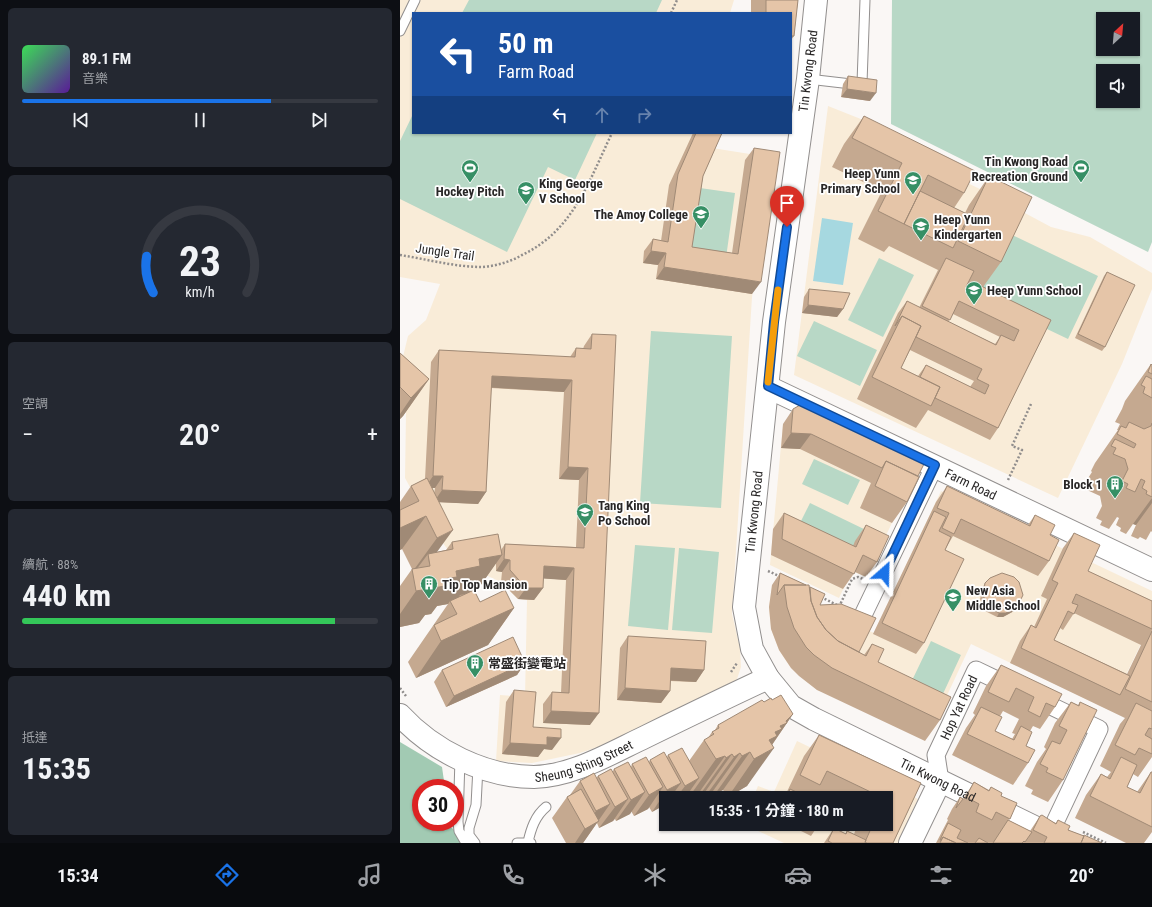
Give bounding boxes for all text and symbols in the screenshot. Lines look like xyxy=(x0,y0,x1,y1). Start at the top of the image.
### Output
north arrow xyxy=(1096,12,1140,56)
map controls xyxy=(1096,12,1140,108)
text: 50 m xyxy=(498,27,554,60)
icon: left xyxy=(432,28,484,80)
street label: Tin Kwong Road xyxy=(796,29,820,113)
text: 89.1 FM xyxy=(82,50,131,68)
text: Farm Road xyxy=(498,61,574,82)
button: sound xyxy=(1096,64,1140,108)
text: 音樂 xyxy=(82,71,108,86)
icon: left xyxy=(549,104,571,126)
icon: ahead xyxy=(591,104,613,126)
icon: right xyxy=(633,104,655,126)
icon: previous xyxy=(70,109,92,131)
icon: pause xyxy=(189,109,211,131)
icon: next xyxy=(308,109,330,131)
place label: Tin Kwong Road Recreation Ground xyxy=(972,154,1068,184)
sports icon: Hockey Pitch xyxy=(460,158,480,183)
sports icon: Tin Kwong Road Recreation Ground xyxy=(1071,158,1091,183)
place label: Heep Yunn Primary School xyxy=(820,166,900,196)
school or university icon: Heep Yunn Primary School xyxy=(903,170,923,195)
place label: King George V School xyxy=(539,176,603,206)
school or university icon: King George V School xyxy=(516,180,536,205)
place label: Hockey Pitch xyxy=(436,184,504,199)
pin xyxy=(770,186,804,227)
icon: arrive xyxy=(776,192,798,214)
school or university icon: The Amoy College xyxy=(691,204,711,229)
place label: The Amoy College xyxy=(594,207,688,222)
place label: Heep Yunn Kindergarten xyxy=(934,212,1002,242)
school or university icon: Heep Yunn Kindergarten xyxy=(911,216,931,241)
text: 23 xyxy=(179,236,221,285)
street label: Jungle Trail xyxy=(415,240,475,264)
school or university icon: Heep Yunn School xyxy=(964,280,984,305)
text: km/h xyxy=(185,283,215,299)
place label: Heep Yunn School xyxy=(987,283,1081,298)
text: 空調 xyxy=(22,396,48,411)
text: 20° xyxy=(179,417,221,452)
text: − xyxy=(22,422,33,447)
text: + xyxy=(367,422,378,447)
street label: Farm Road xyxy=(943,465,999,502)
street label: Tin Kwong Road xyxy=(742,470,766,554)
building icon: Block 1 xyxy=(1105,474,1125,499)
place label: Block 1 xyxy=(1063,477,1102,492)
place label: Tang King Po School xyxy=(598,498,650,528)
school or university icon: Tang King Po School xyxy=(575,502,595,527)
position arrow xyxy=(863,552,905,594)
text: 續航 · 88% xyxy=(22,557,78,572)
building icon: Tip Top Mansion xyxy=(419,574,439,599)
place label: Tip Top Mansion xyxy=(442,577,527,592)
text: 440 km xyxy=(22,578,111,613)
place label: New Asia Middle School xyxy=(966,583,1040,613)
school or university icon: New Asia Middle School xyxy=(943,587,963,612)
building icon: 常盛街變電站 xyxy=(465,653,485,678)
place label: 常盛街變電站 xyxy=(488,656,566,671)
street label: Hop Yat Road xyxy=(937,673,980,742)
text: 抵達 xyxy=(22,730,48,745)
street label: Sheung Shing Street xyxy=(534,737,635,785)
text: 15:35 xyxy=(22,751,91,786)
street label: Tin Kwong Road xyxy=(898,755,978,805)
speed limit sign: 30 xyxy=(412,779,464,831)
text: 15:35 · 1 分鐘 · 180 m xyxy=(708,802,844,820)
icon: directions xyxy=(213,861,241,889)
icon: music xyxy=(356,861,384,889)
icon: phone xyxy=(499,861,527,889)
icon: climate xyxy=(641,861,669,889)
icon: car xyxy=(784,861,812,889)
icon: filters xyxy=(927,861,955,889)
text: 15:34 xyxy=(57,865,99,886)
text: 20° xyxy=(1069,865,1095,886)

